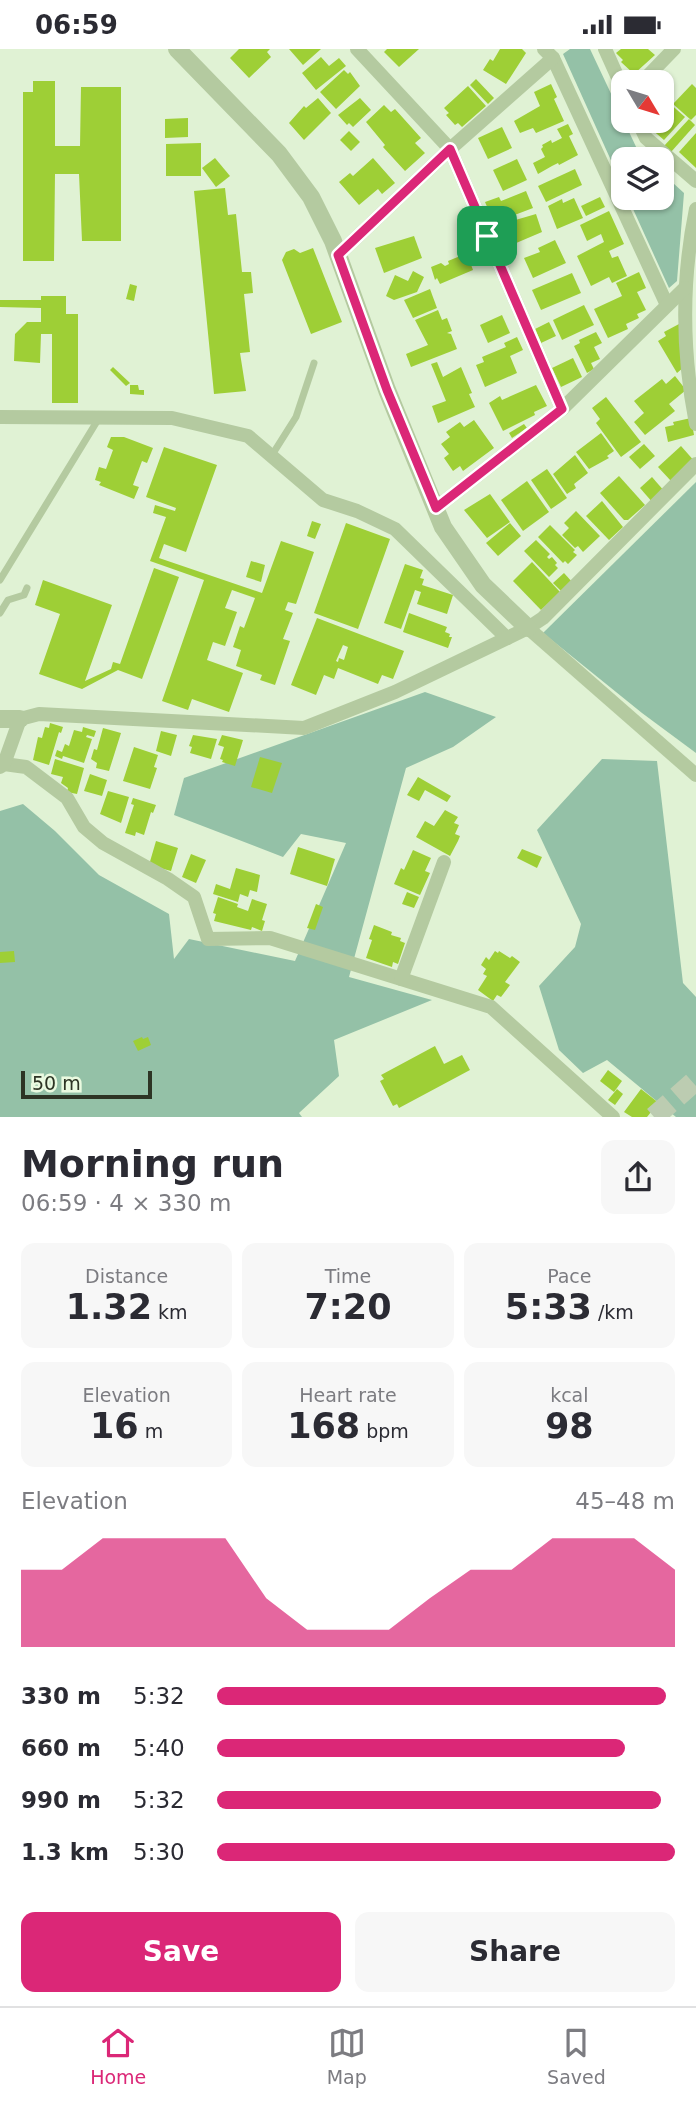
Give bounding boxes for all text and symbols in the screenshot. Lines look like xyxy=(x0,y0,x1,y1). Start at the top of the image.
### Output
text: 06:59 xyxy=(35,10,118,40)
north arrow xyxy=(611,70,674,133)
map controls xyxy=(611,70,674,210)
button: layers xyxy=(611,147,674,210)
pin xyxy=(457,206,517,266)
icon: arrive xyxy=(468,217,506,255)
scale bar xyxy=(21,1068,152,1100)
text: 50 m xyxy=(32,1072,81,1094)
button: share xyxy=(601,1140,675,1214)
text: Morning run xyxy=(21,1142,284,1186)
text: 06:59 · 4 × 330 m xyxy=(21,1190,231,1216)
text: Distance xyxy=(85,1265,168,1287)
text: Time xyxy=(325,1265,371,1287)
text: Pace xyxy=(547,1265,592,1287)
text: 1.32 xyxy=(66,1287,152,1327)
text: 7:20 xyxy=(304,1287,392,1327)
text: 5:33 xyxy=(505,1287,592,1327)
text: km xyxy=(152,1301,188,1323)
text: /km xyxy=(592,1301,634,1323)
text: Elevation xyxy=(83,1384,171,1406)
text: Heart rate xyxy=(299,1384,397,1406)
text: kcal xyxy=(550,1384,589,1406)
text: 16 xyxy=(90,1406,139,1446)
text: 168 xyxy=(287,1406,360,1446)
text: 98 xyxy=(545,1406,594,1446)
text: m xyxy=(139,1420,163,1442)
text: bpm xyxy=(360,1420,409,1442)
text: Elevation xyxy=(21,1488,128,1514)
text: 45–48 m xyxy=(575,1488,675,1514)
text: 330 m xyxy=(21,1683,101,1709)
text: 5:32 xyxy=(133,1683,185,1709)
text: 660 m xyxy=(21,1735,101,1761)
text: 5:40 xyxy=(133,1735,185,1761)
text: 990 m xyxy=(21,1787,101,1813)
text: 5:32 xyxy=(133,1787,185,1813)
text: 1.3 km xyxy=(21,1839,109,1865)
text: 5:30 xyxy=(133,1839,185,1865)
button: Save xyxy=(21,1912,341,1992)
button: Share xyxy=(355,1912,675,1992)
tab: Home xyxy=(90,2024,146,2088)
tab: Map xyxy=(327,2024,367,2088)
tab: Saved xyxy=(547,2024,606,2088)

